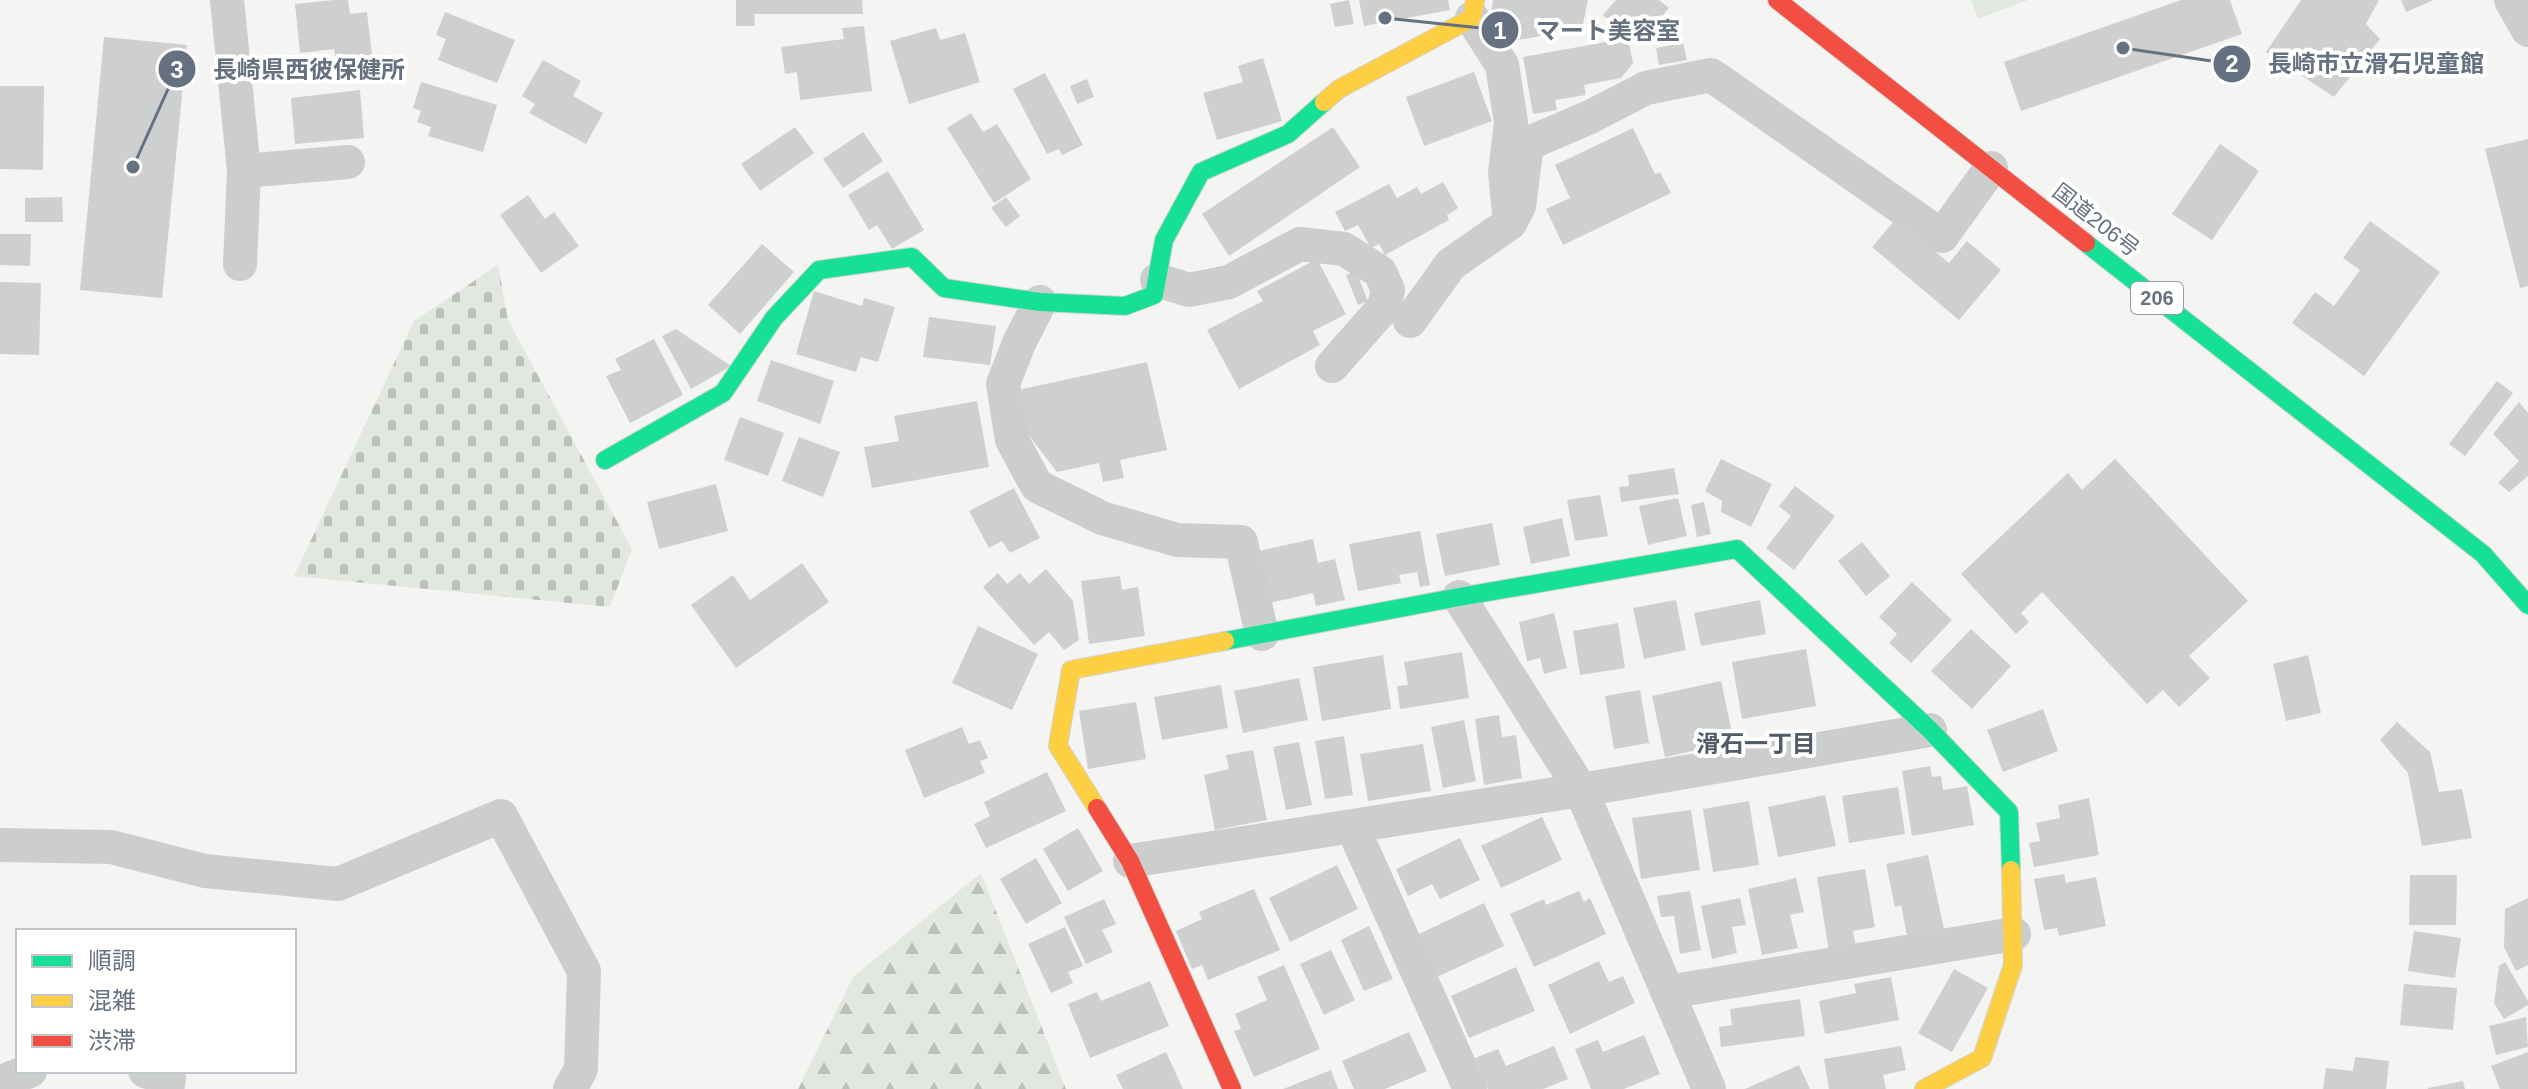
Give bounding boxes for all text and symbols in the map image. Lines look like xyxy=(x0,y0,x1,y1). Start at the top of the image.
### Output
callout: マート美容室 xyxy=(1480,6,1696,54)
text: 1 xyxy=(1493,17,1507,44)
text: マート美容室 xyxy=(1536,17,1680,44)
callout: 長崎市立滑石児童館 xyxy=(2212,40,2500,88)
callout: 長崎県西彼保健所 xyxy=(157,45,421,93)
text: 2 xyxy=(2225,50,2239,77)
text: 長崎市立滑石児童館 xyxy=(2268,50,2484,77)
text: 3 xyxy=(170,56,184,83)
text: 長崎県西彼保健所 xyxy=(213,56,405,83)
street label: 国道206号 xyxy=(2048,179,2144,261)
road number: 206 xyxy=(2131,282,2183,314)
district label: 滑石一丁目 xyxy=(1696,730,1816,757)
legend xyxy=(16,929,296,1073)
text: 順調 xyxy=(88,947,136,974)
text: 混雑 xyxy=(88,987,136,1014)
text: 渋滞 xyxy=(88,1027,136,1054)

